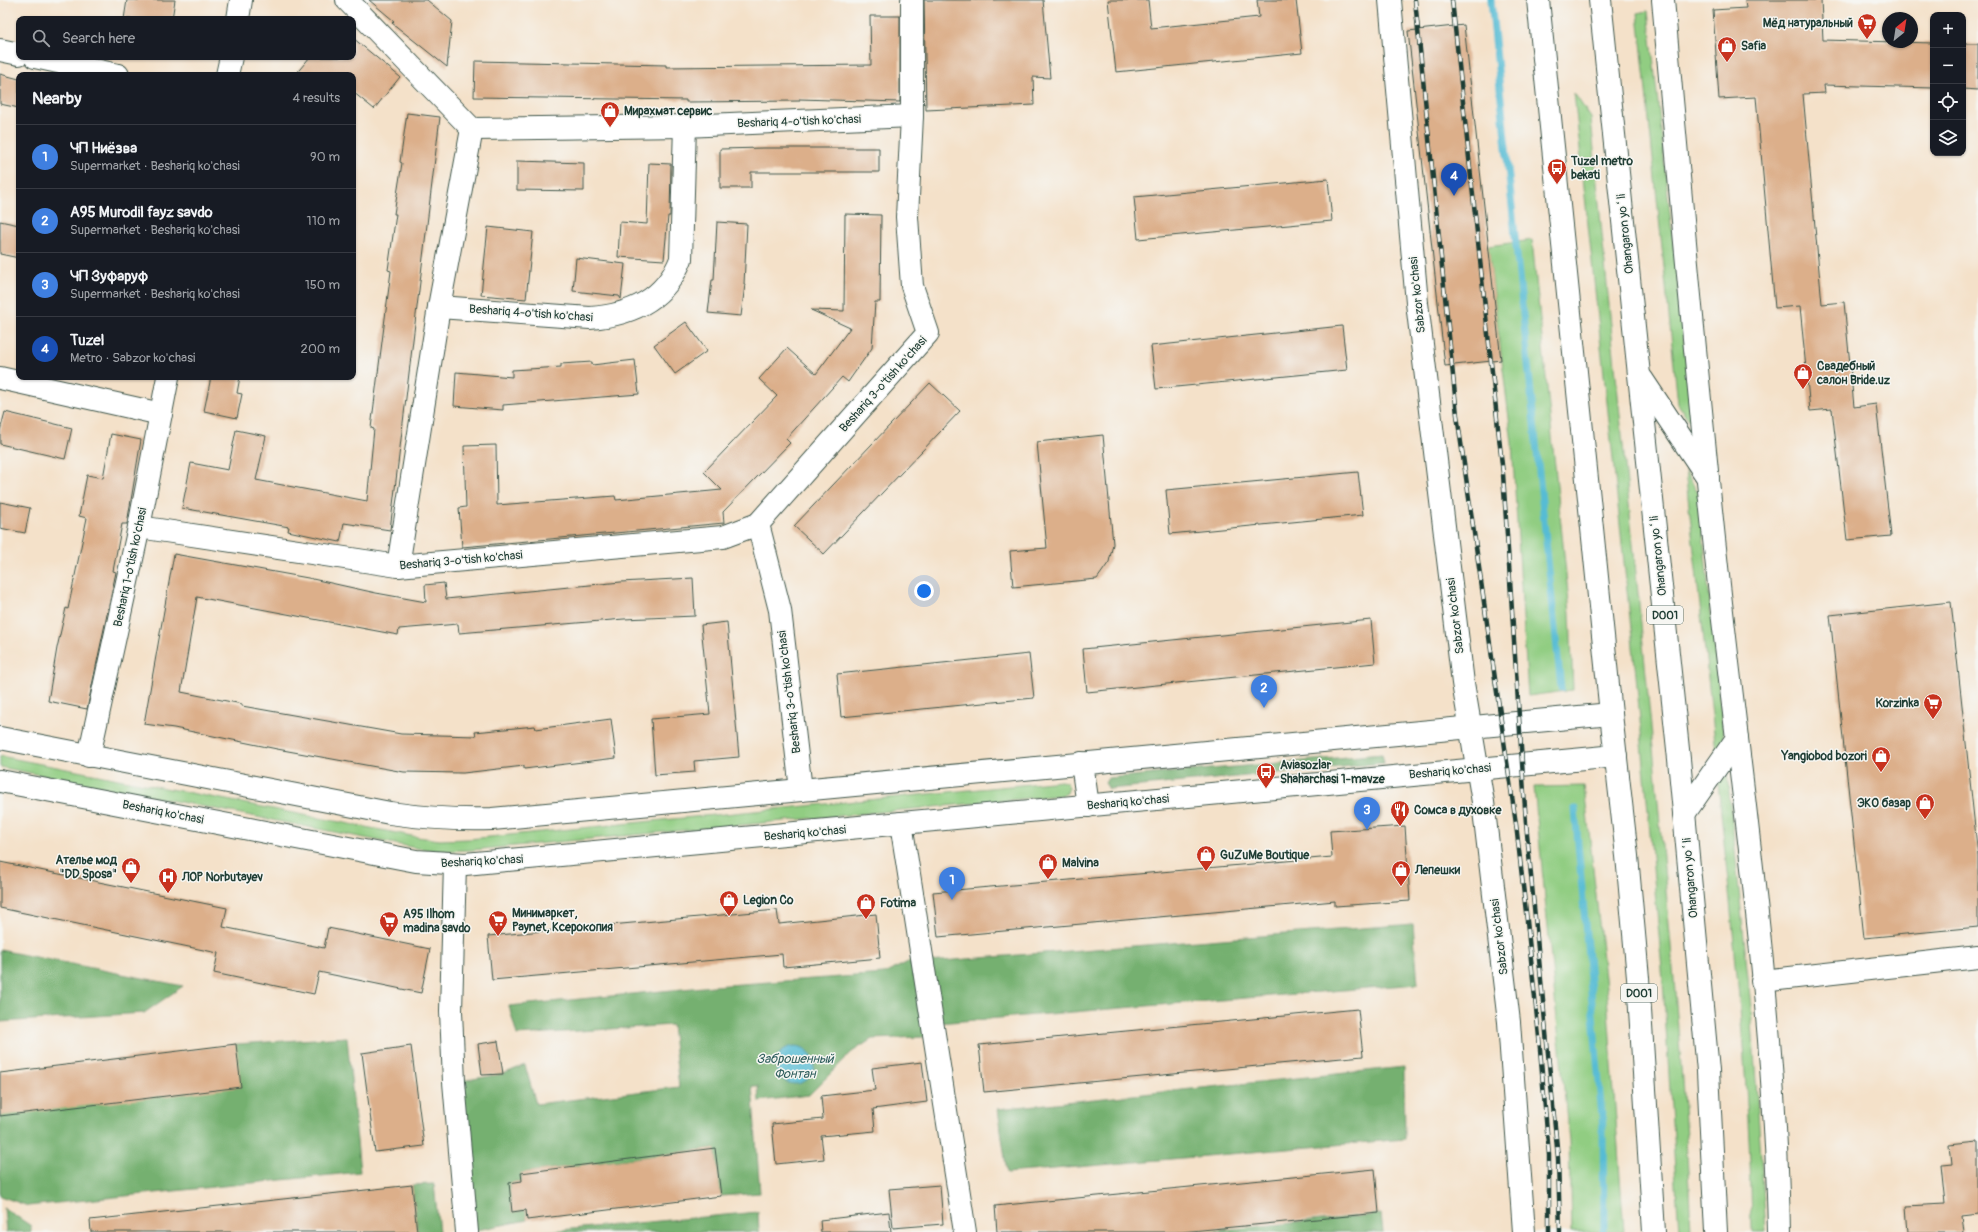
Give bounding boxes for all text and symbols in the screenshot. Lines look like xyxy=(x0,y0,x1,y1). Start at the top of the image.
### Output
supermarket icon: Мёд натуральный xyxy=(1856,12,1878,40)
north arrow xyxy=(1882,12,1918,48)
map controls xyxy=(1930,12,1966,156)
button: + xyxy=(1930,12,1966,48)
search box xyxy=(16,16,356,60)
place label: Мёд натуральный xyxy=(1763,16,1853,31)
icon: search xyxy=(30,27,52,49)
text: Search here xyxy=(62,29,135,48)
shop icon: Safia xyxy=(1716,35,1738,63)
place label: Safia xyxy=(1741,39,1767,54)
button: − xyxy=(1930,48,1966,84)
button: locate xyxy=(1930,84,1966,120)
text: Nearby xyxy=(32,88,81,109)
text: 4 results xyxy=(293,90,340,106)
shop icon: Мирахмат сервис xyxy=(599,100,621,128)
place label: Мирахмат сервис xyxy=(624,104,712,119)
street label: Beshariq 4-o'tish ko'chasi xyxy=(737,112,861,131)
button: layers xyxy=(1930,120,1966,156)
text: ЧП Ниёзва xyxy=(70,139,137,158)
text: 1 xyxy=(42,149,48,165)
text: 90 m xyxy=(310,149,340,165)
place label: Tuzel metro bekati xyxy=(1570,154,1633,183)
bus stop icon: Tuzel metro bekati xyxy=(1546,157,1568,185)
text: Supermarket · Beshariq ko'chasi xyxy=(70,158,240,174)
pin: 4 xyxy=(1441,163,1467,196)
street label: Ohangaron yoʻli xyxy=(1614,193,1637,275)
text: A95 Murodil fayz savdo xyxy=(70,203,213,222)
text: 2 xyxy=(41,213,49,229)
text: 110 m xyxy=(307,213,340,229)
text: Supermarket · Beshariq ko'chasi xyxy=(70,222,240,238)
street label: Sabzor ko'chasi xyxy=(1406,256,1429,334)
text: ЧП Зуфаруф xyxy=(70,267,148,286)
text: 3 xyxy=(41,277,49,293)
text: 150 m xyxy=(305,277,340,293)
text: Supermarket · Beshariq ko'chasi xyxy=(70,286,240,302)
street label: Beshariq 4-o'tish ko'chasi xyxy=(469,302,593,325)
text: Tuzel xyxy=(70,331,104,350)
street label: Beshariq 3-o'tish ko'chasi xyxy=(836,333,930,435)
text: 4 xyxy=(41,341,49,357)
text: 200 m xyxy=(301,341,340,357)
text: Metro · Sabzor ko'chasi xyxy=(70,350,195,366)
place label: Свадебный салон Bride.uz xyxy=(1816,359,1891,388)
shop icon: Свадебный салон Bride.uz xyxy=(1792,362,1814,390)
street label: Beshariq 1-o'tish ko'chasi xyxy=(110,506,150,628)
street label: Ohangaron yoʻli xyxy=(1647,515,1670,597)
street label: Beshariq 3-o'tish ko'chasi xyxy=(399,548,523,573)
street label: Sabzor ko'chasi xyxy=(1443,577,1468,655)
your location xyxy=(914,581,934,601)
road number: D001 xyxy=(1647,606,1683,624)
street label: Beshariq 3-o'tish ko'chasi xyxy=(775,630,804,754)
pin: 2 xyxy=(1251,675,1277,708)
supermarket icon: Korzinka xyxy=(1922,692,1944,720)
place label: Korzinka xyxy=(1875,696,1919,711)
shop icon: Yangiobod bozori xyxy=(1870,745,1892,773)
place label: Yangiobod bozori xyxy=(1781,749,1867,764)
place label: Aviasozlar Shaharchasi 1-mavze xyxy=(1280,758,1386,787)
street label: Beshariq ko'chasi xyxy=(1408,760,1492,783)
bus stop icon: Aviasozlar Shaharchasi 1-mavze xyxy=(1255,761,1277,789)
street label: Beshariq ko'chasi xyxy=(1086,791,1170,814)
shop icon: ЭКО базар xyxy=(1914,792,1936,820)
place label: ЭКО базар xyxy=(1857,796,1911,811)
street label: Beshariq ko'chasi xyxy=(121,797,205,828)
pin: 3 xyxy=(1354,797,1380,830)
restaurant icon: Сомса в духовке xyxy=(1389,799,1411,827)
place label: Сомса в духовке xyxy=(1414,803,1502,818)
street label: Beshariq ko'chasi xyxy=(763,822,847,845)
street label: Ohangaron yoʻli xyxy=(1680,837,1701,919)
shop icon: GuZuMe Boutique xyxy=(1195,844,1217,872)
place label: GuZuMe Boutique xyxy=(1220,848,1310,863)
street label: Beshariq ko'chasi xyxy=(440,852,524,871)
shop icon: Malvina xyxy=(1037,852,1059,880)
place label: Ателье мод "DD Sposa" xyxy=(55,853,118,882)
shop icon: Ателье мод "DD Sposa" xyxy=(120,856,142,884)
place label: Malvina xyxy=(1062,856,1099,871)
shop icon: Лепешки xyxy=(1390,859,1412,887)
place label: Лепешки xyxy=(1414,863,1461,878)
hospital icon: ЛОР Norbutayev xyxy=(157,866,179,894)
pin: 1 xyxy=(939,867,965,900)
place label: ЛОР Norbutayev xyxy=(181,870,264,885)
shop icon: Legion Co xyxy=(718,889,740,917)
shop icon: Fotima xyxy=(855,892,877,920)
place label: Legion Co xyxy=(743,893,794,908)
place label: Fotima xyxy=(880,896,916,911)
street label: Sabzor ko'chasi xyxy=(1487,898,1512,976)
place label: Минимаркет, Paynet, Ксерокопия xyxy=(512,906,613,935)
place label: A95 Ilhom madina savdo xyxy=(403,907,471,936)
supermarket icon: Минимаркет, Paynet, Ксерокопия xyxy=(487,909,509,937)
supermarket icon: A95 Ilhom madina savdo xyxy=(378,910,400,938)
road number: D001 xyxy=(1621,984,1657,1002)
water label: Заброшенный Фонтан xyxy=(756,1051,835,1082)

